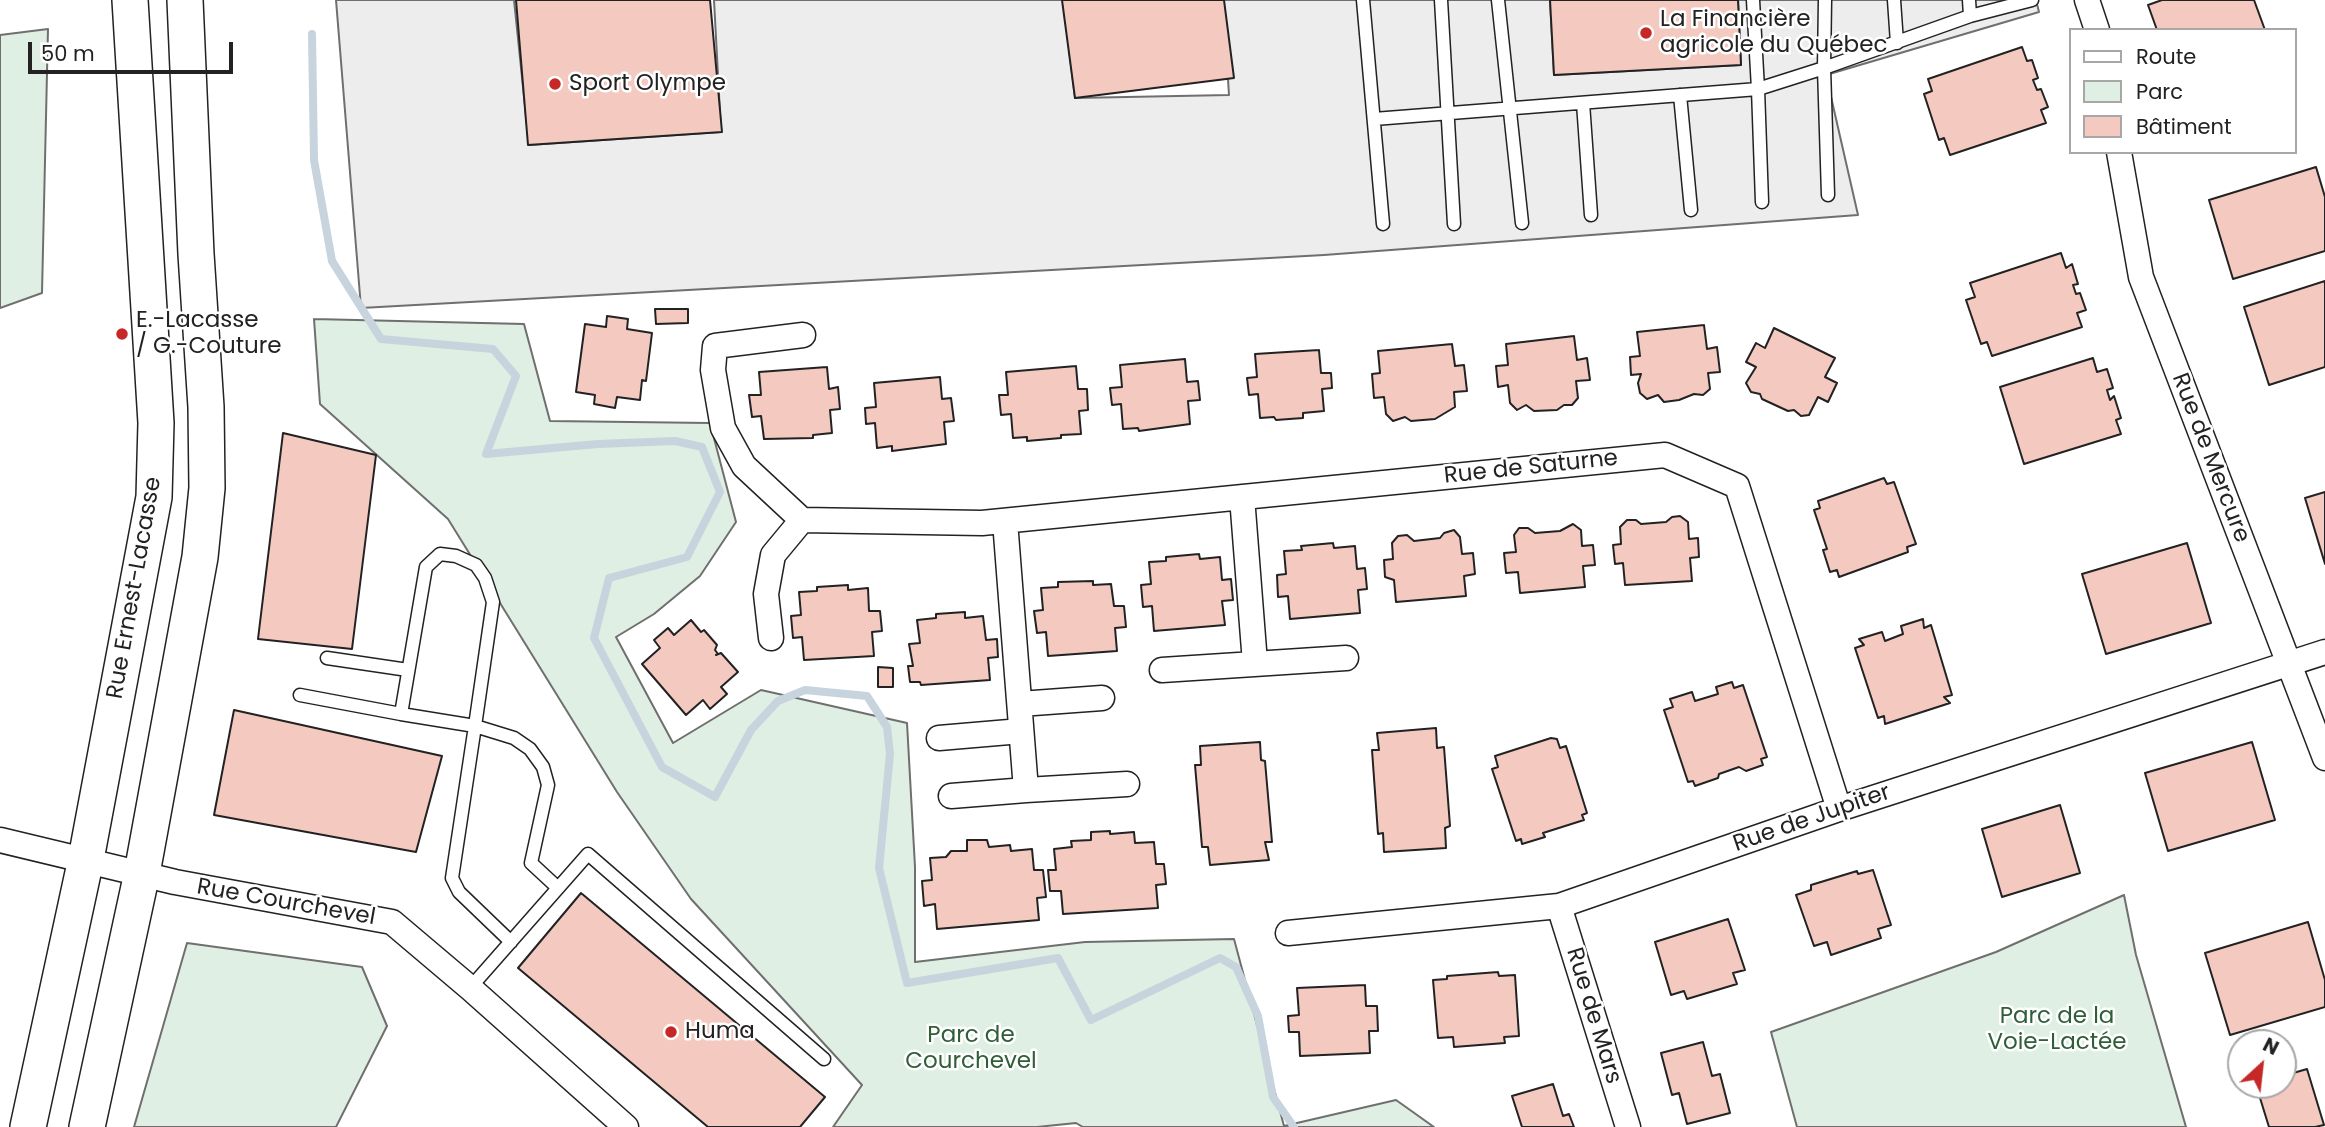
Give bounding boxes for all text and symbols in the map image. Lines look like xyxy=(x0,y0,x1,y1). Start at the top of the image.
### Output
place label: La Financière agricole du Québec xyxy=(1660,6,1887,60)
marker: La Financière agricole du Québec xyxy=(1638,25,1654,41)
scale bar xyxy=(32,28,236,72)
legend xyxy=(2070,28,2297,154)
text: 50 m xyxy=(41,39,95,68)
text: Route xyxy=(2136,42,2196,71)
place label: Sport Olympe xyxy=(569,70,726,98)
marker: Sport Olympe xyxy=(547,76,563,92)
text: Parc xyxy=(2136,77,2183,106)
text: Bâtiment xyxy=(2136,112,2232,141)
place label: E.-Lacasse / G.-Couture xyxy=(136,307,282,361)
marker: E.-Lacasse / G.-Couture xyxy=(114,326,130,342)
street label: Rue de Mercure xyxy=(2165,369,2255,547)
street label: Rue de Saturne xyxy=(1443,445,1619,491)
street label: Rue Ernest-Lacasse xyxy=(102,475,168,701)
street label: Rue de Jupiter xyxy=(1730,779,1894,859)
street label: Rue Courchevel xyxy=(195,874,377,932)
street label: Rue de Mars xyxy=(1559,945,1627,1087)
park label: Parc de la Voie-Lactée xyxy=(1987,1003,2127,1057)
place label: Huma xyxy=(685,1018,755,1046)
park label: Parc de Courchevel xyxy=(905,1022,1037,1076)
marker: Huma xyxy=(663,1024,679,1040)
north arrow xyxy=(2227,1029,2297,1099)
text: N xyxy=(2258,1031,2283,1062)

